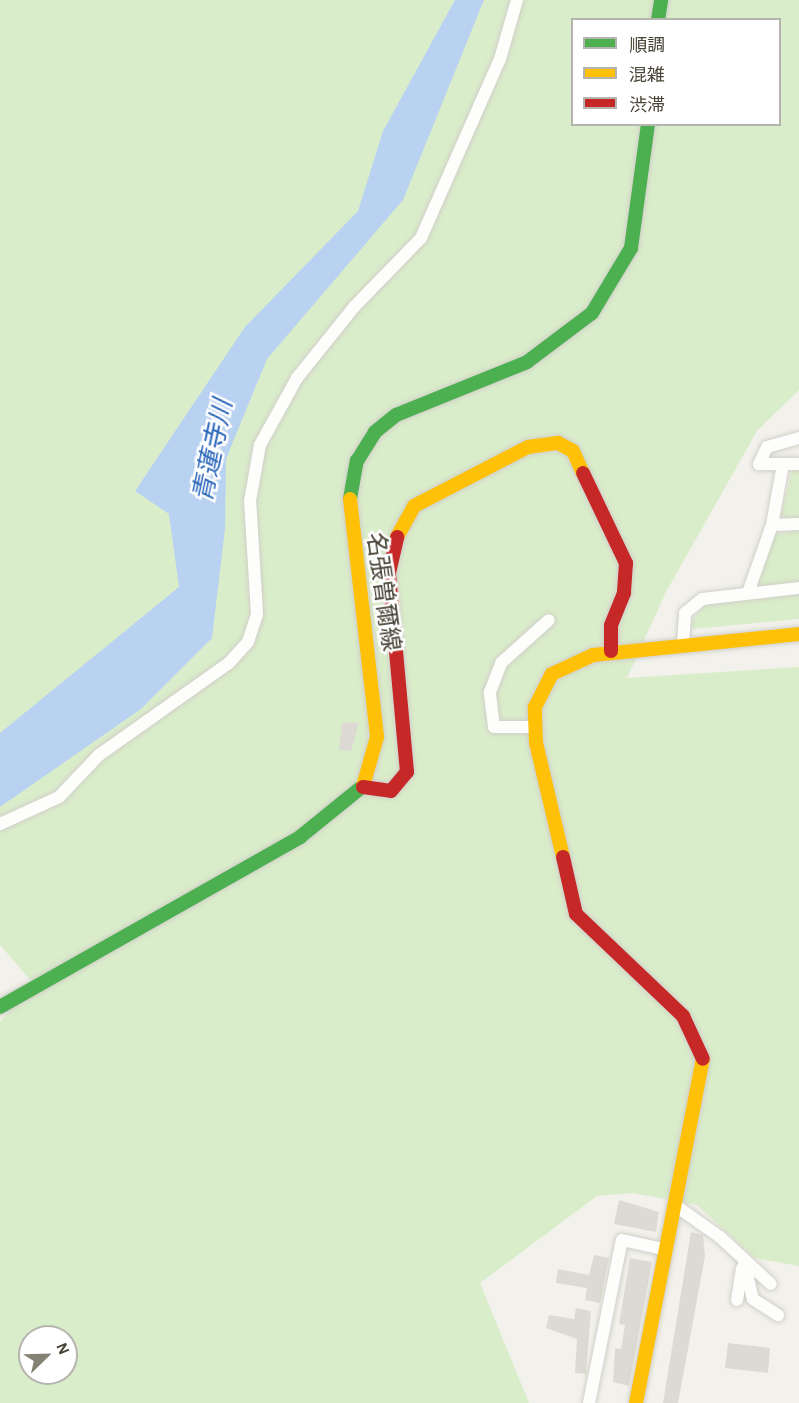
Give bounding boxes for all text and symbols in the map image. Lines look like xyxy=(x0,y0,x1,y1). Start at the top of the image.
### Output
legend xyxy=(571,18,781,126)
text: 順調 xyxy=(629,37,665,55)
text: 混雑 xyxy=(629,67,665,85)
text: 渋滞 xyxy=(629,97,665,115)
water label: 青蓮寺川 xyxy=(188,397,240,505)
street label: 名張曽爾線 xyxy=(359,531,405,653)
north arrow xyxy=(18,1325,78,1385)
text: N xyxy=(53,1341,72,1357)

